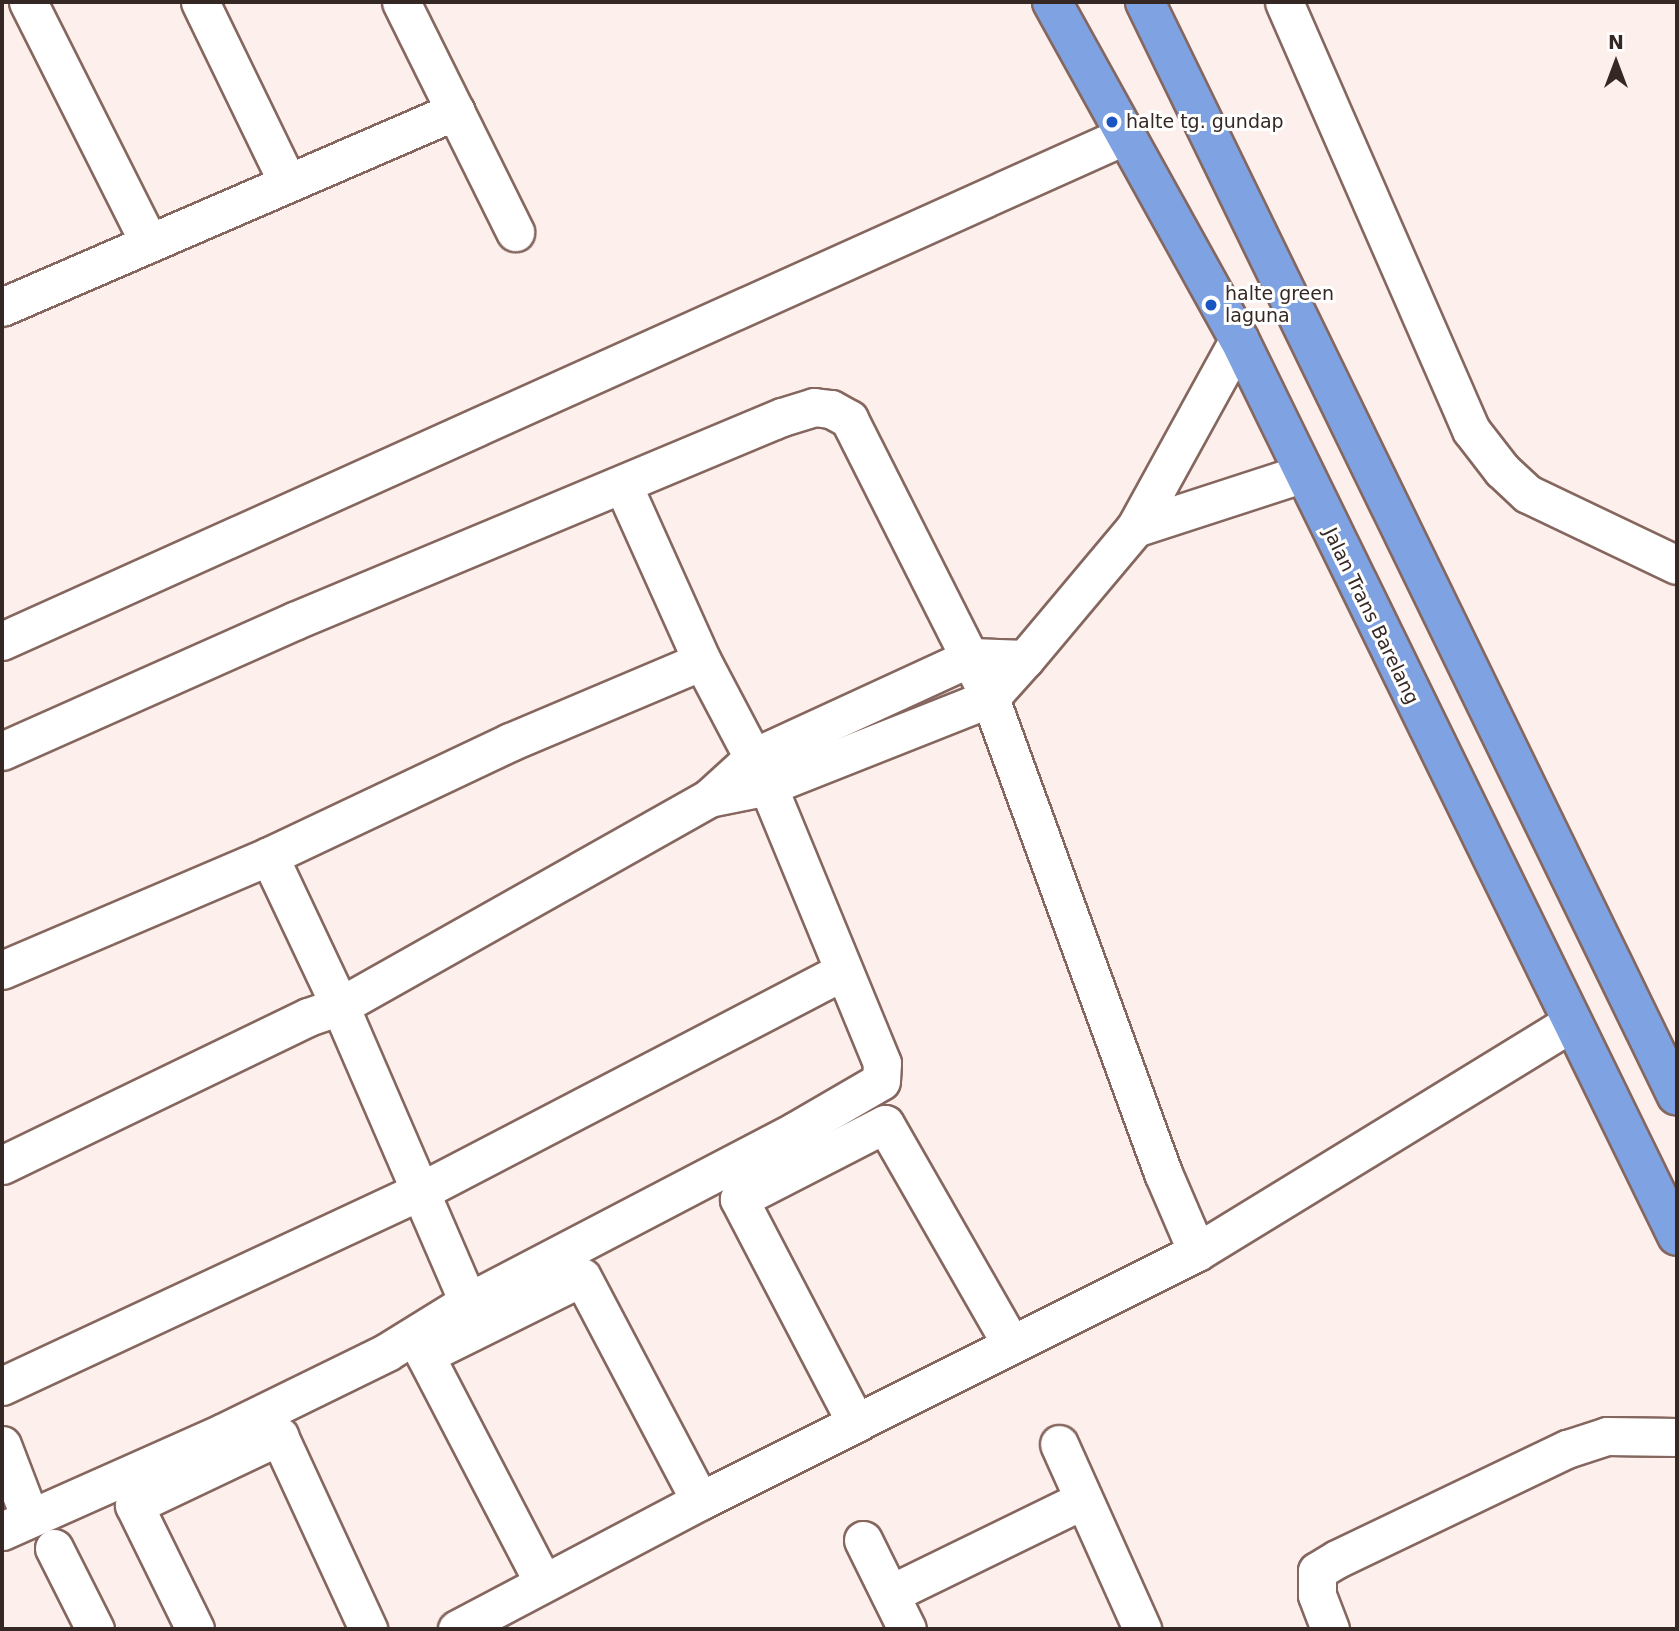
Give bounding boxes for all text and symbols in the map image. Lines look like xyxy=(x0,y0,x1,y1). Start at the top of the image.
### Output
north arrow xyxy=(1581,28,1651,98)
text: N xyxy=(1608,31,1624,53)
place label: halte tg. gundap xyxy=(1126,111,1284,133)
marker: halte tg. gundap xyxy=(1104,114,1120,130)
place label: halte green laguna xyxy=(1225,283,1334,327)
marker: halte green laguna xyxy=(1203,297,1219,313)
street label: Jalan Trans Barelang xyxy=(1318,524,1424,708)

